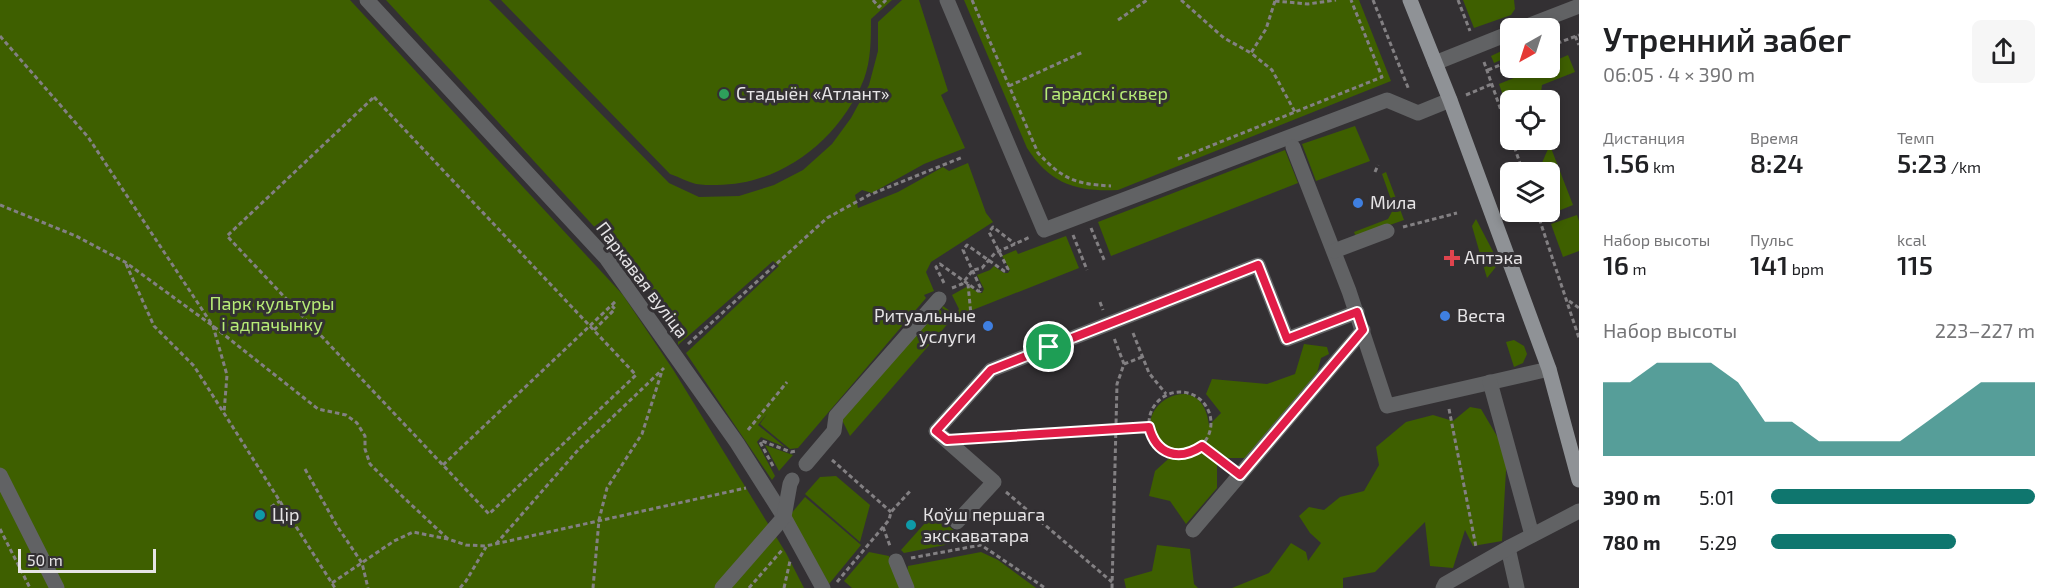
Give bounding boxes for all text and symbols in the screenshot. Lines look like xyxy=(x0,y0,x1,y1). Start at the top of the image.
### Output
north arrow xyxy=(1500,18,1560,78)
map controls xyxy=(1500,18,1560,222)
text: Утренний забег xyxy=(1603,19,1851,59)
button: share xyxy=(1972,20,2035,83)
text: 06:05 · 4 × 390 m xyxy=(1603,62,1755,86)
place label: Стадыён «Атлант» xyxy=(736,82,890,104)
park label: Гарадскі сквер xyxy=(1044,82,1168,104)
marker: Стадыён «Атлант» xyxy=(717,87,731,101)
button: locate xyxy=(1500,90,1560,150)
text: Дистанция xyxy=(1603,128,1685,147)
text: Время xyxy=(1750,128,1799,147)
text: Темп xyxy=(1897,128,1934,147)
text: 1.56 xyxy=(1603,147,1649,178)
text: 8:24 xyxy=(1750,147,1804,178)
text: 5:23 xyxy=(1897,147,1947,178)
text: km xyxy=(1649,157,1675,176)
text: /km xyxy=(1947,157,1981,176)
button: layers xyxy=(1500,162,1560,222)
place label: Мила xyxy=(1370,191,1416,213)
marker: Мила xyxy=(1351,196,1365,210)
street label: Паркавая вуліца xyxy=(592,217,694,342)
text: Набор высоты xyxy=(1603,230,1710,249)
text: Пульс xyxy=(1750,230,1794,249)
text: kcal xyxy=(1897,230,1926,249)
place label: Аптэка xyxy=(1464,246,1523,268)
text: 16 xyxy=(1603,249,1629,280)
text: 141 xyxy=(1750,249,1788,280)
text: 115 xyxy=(1897,249,1933,280)
marker: Аптэка xyxy=(1445,251,1459,265)
text: m xyxy=(1629,259,1647,278)
text: bpm xyxy=(1788,259,1824,278)
park label: Парк культуры і адпачынку xyxy=(210,292,334,335)
place label: Ритуальные услуги xyxy=(874,304,976,347)
place label: Веста xyxy=(1457,304,1506,326)
marker: Веста xyxy=(1438,309,1452,323)
text: Набор высоты xyxy=(1603,318,1737,342)
text: 223–227 m xyxy=(1935,318,2035,342)
marker: Ритуальные услуги xyxy=(981,319,995,333)
pin xyxy=(1023,321,1074,372)
icon: arrive xyxy=(1032,330,1065,363)
text: 390 m xyxy=(1603,485,1661,509)
text: 5:01 xyxy=(1699,485,1734,509)
place label: Цір xyxy=(272,503,299,525)
place label: Коўш першага экскаватара xyxy=(923,503,1045,546)
marker: Цір xyxy=(253,508,267,522)
marker: Коўш першага экскаватара xyxy=(904,518,918,532)
text: 780 m xyxy=(1603,530,1661,554)
text: 5:29 xyxy=(1699,530,1737,554)
scale bar xyxy=(18,546,156,574)
text: 50 m xyxy=(27,550,63,569)

